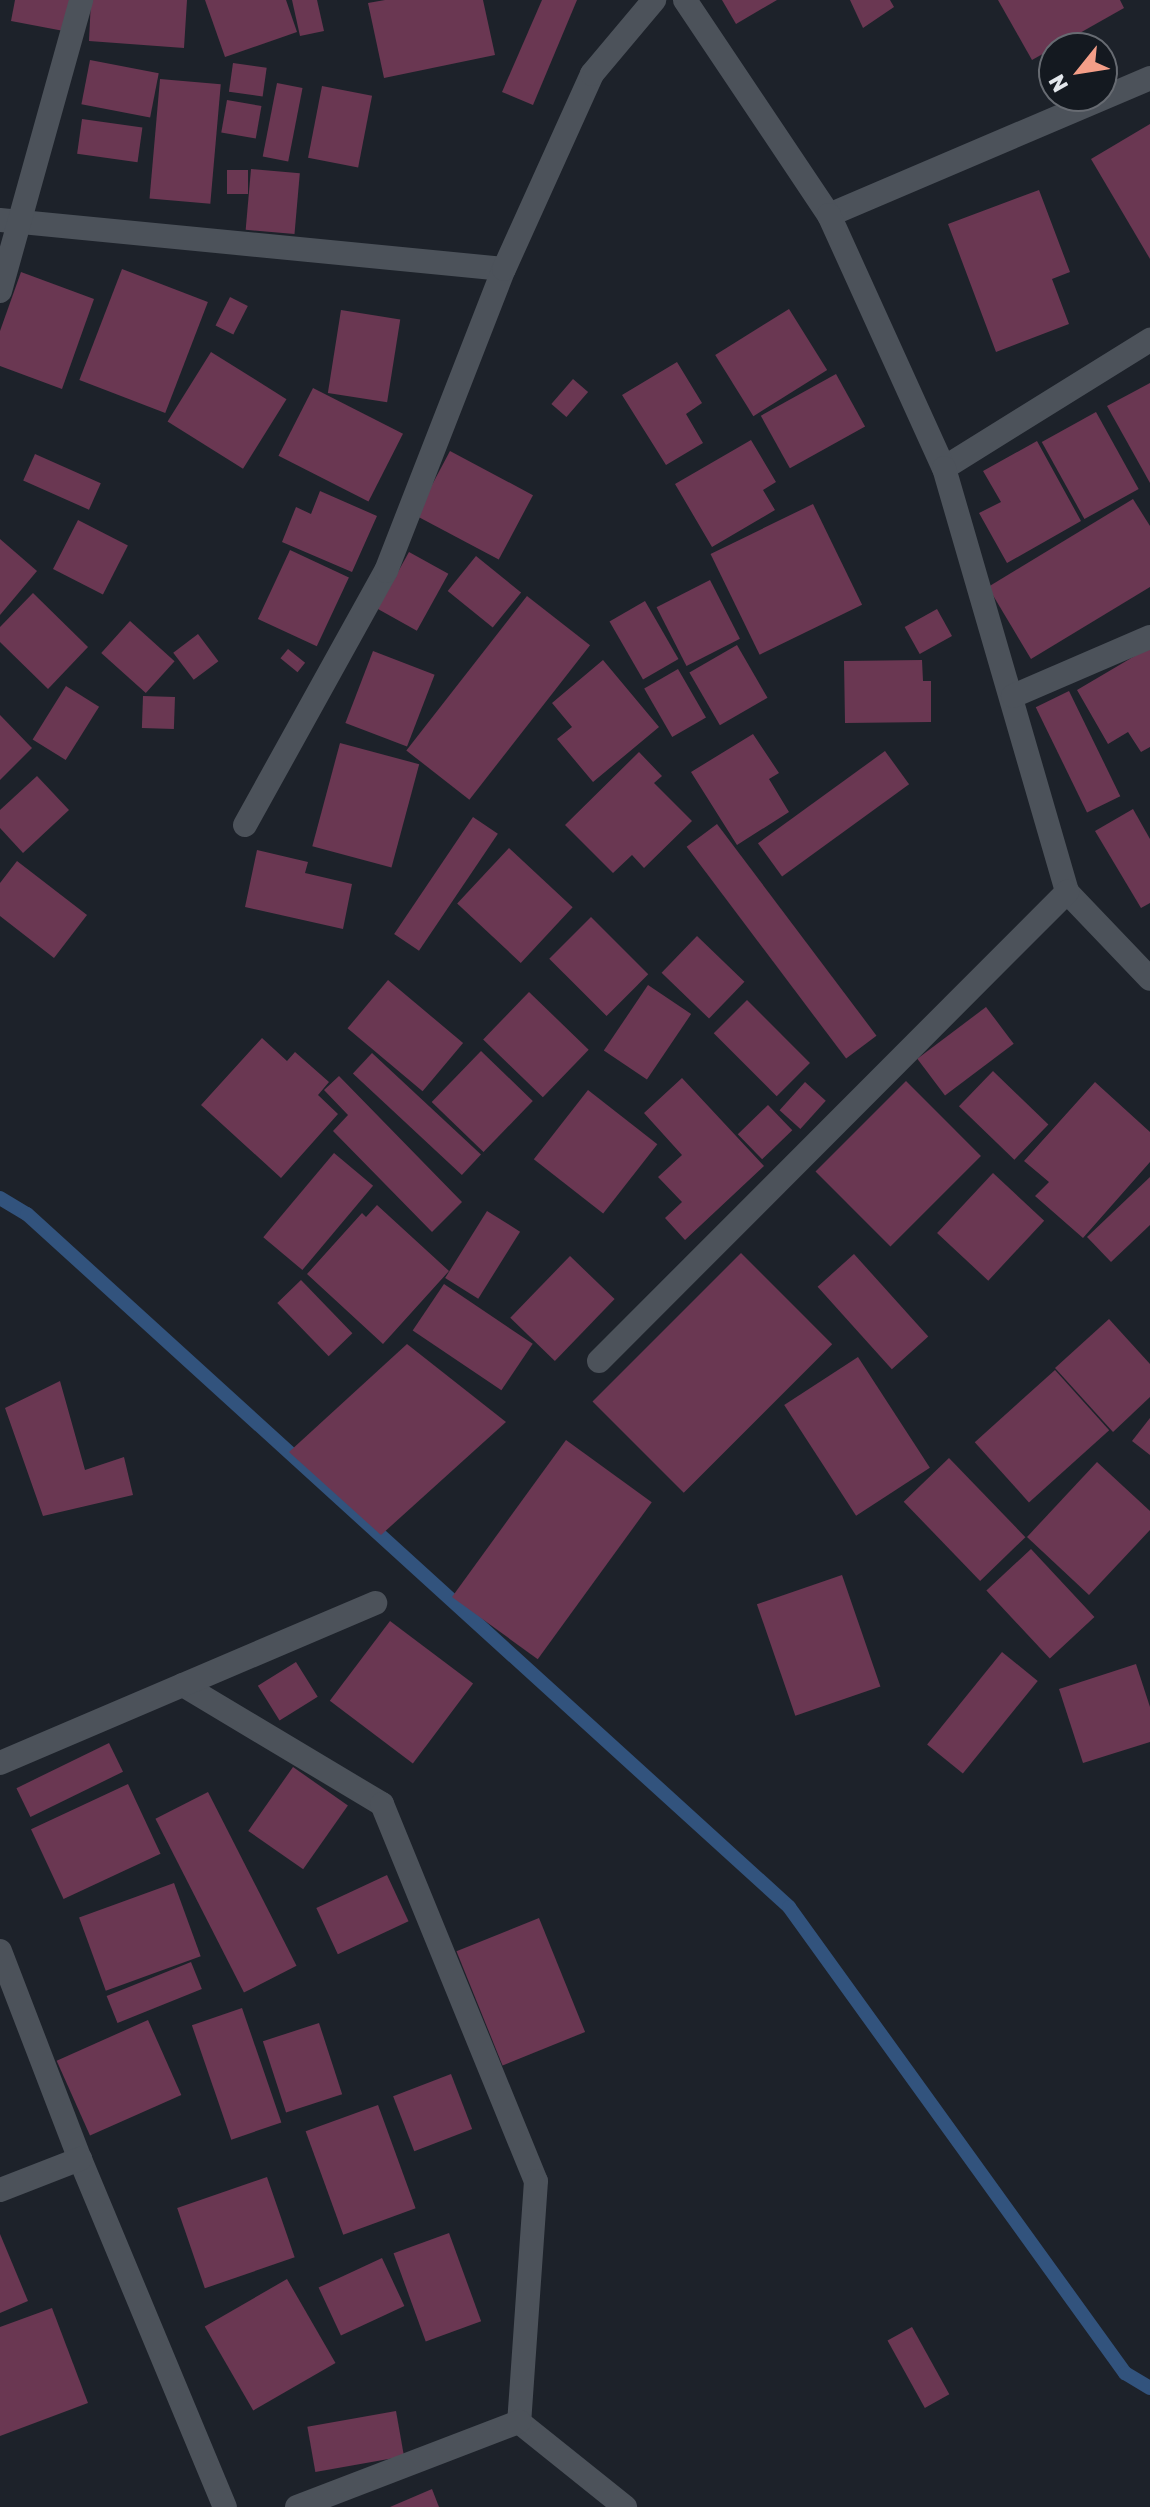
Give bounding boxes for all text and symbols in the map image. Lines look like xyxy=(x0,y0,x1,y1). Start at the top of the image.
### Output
north arrow xyxy=(1038,32,1118,112)
text: N xyxy=(1043,70,1074,97)

